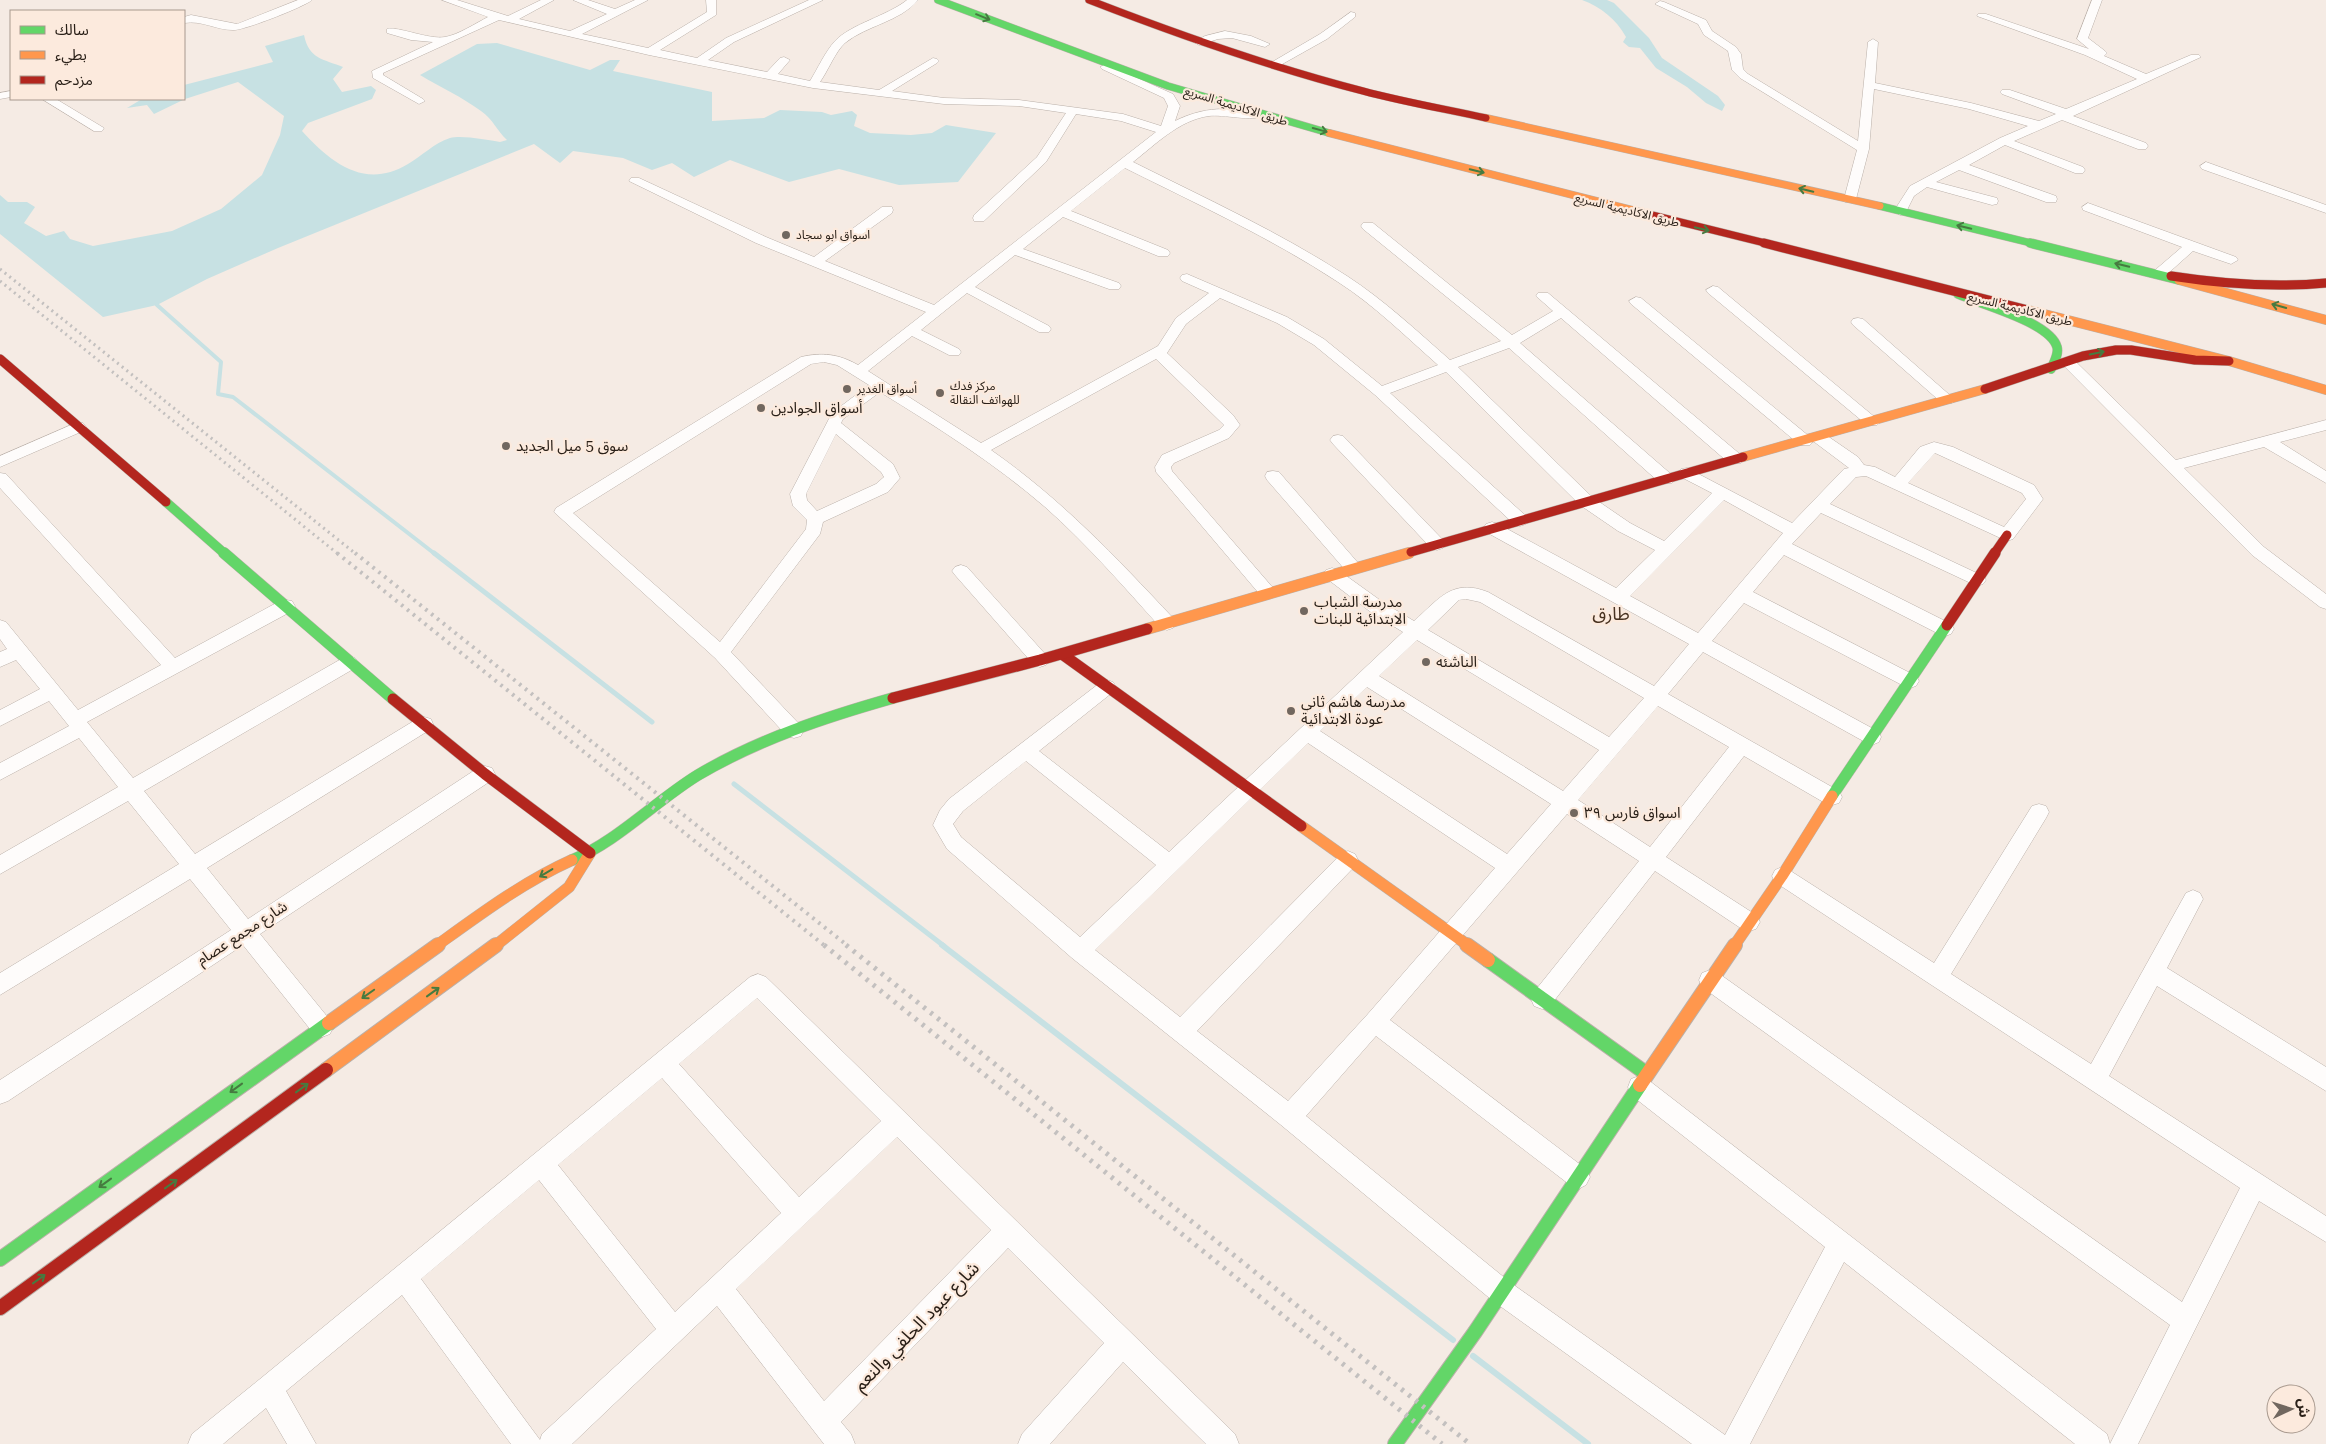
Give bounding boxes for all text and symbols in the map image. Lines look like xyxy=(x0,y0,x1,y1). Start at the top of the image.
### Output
legend xyxy=(10,10,185,100)
one-way arrow xyxy=(975,13,990,23)
text: سالك xyxy=(55,21,89,39)
text: بطيء xyxy=(55,46,87,66)
text: مزدحم xyxy=(55,71,93,91)
street label: طريق الاكاديمية السريع xyxy=(1182,84,1289,130)
one-way arrow xyxy=(1311,126,1327,136)
one-way arrow xyxy=(1468,167,1484,176)
one-way arrow xyxy=(1798,184,1814,194)
street label: طريق الاكاديمية السريع xyxy=(1573,190,1681,232)
one-way arrow xyxy=(1957,221,1973,231)
one-way arrow xyxy=(1694,224,1710,234)
place label: اسواق ابو سجاد xyxy=(796,228,870,242)
marker: اسواق ابو سجاد xyxy=(780,229,792,241)
one-way arrow xyxy=(2115,260,2131,269)
street label: طريق الاكاديمية السريع xyxy=(1966,289,2074,331)
one-way arrow xyxy=(2272,301,2288,311)
one-way arrow xyxy=(2089,348,2105,358)
place label: مركز فدك للهواتف النقالة xyxy=(950,379,1020,407)
place label: أسواق الغدير xyxy=(856,381,917,396)
marker: أسواق الغدير xyxy=(841,383,853,395)
marker: مركز فدك للهواتف النقالة xyxy=(934,387,946,399)
place label: أسواق الجوادين xyxy=(771,399,863,417)
marker: أسواق الجوادين xyxy=(755,402,767,414)
place label: سوق 5 ميل الجديد xyxy=(516,437,628,455)
marker: سوق 5 ميل الجديد xyxy=(500,440,512,452)
place label: مدرسة الشباب الابتدائية للبنات xyxy=(1314,593,1406,628)
district label: طارق xyxy=(1592,603,1630,625)
marker: مدرسة الشباب الابتدائية للبنات xyxy=(1298,605,1310,617)
place label: الناشئه xyxy=(1436,653,1477,671)
marker: الناشئه xyxy=(1420,656,1432,668)
place label: مدرسة هاشم ثاني عودة الابتدائية xyxy=(1301,693,1406,728)
marker: مدرسة هاشم ثاني عودة الابتدائية xyxy=(1285,705,1297,717)
place label: اسواق فارس ٣٩ xyxy=(1584,804,1681,822)
marker: اسواق فارس ٣٩ xyxy=(1568,807,1580,819)
one-way arrow xyxy=(539,868,553,878)
street label: شارع مجمع عصام xyxy=(193,897,292,971)
one-way arrow xyxy=(426,987,440,997)
one-way arrow xyxy=(362,988,375,999)
one-way arrow xyxy=(230,1083,243,1094)
one-way arrow xyxy=(295,1083,309,1093)
one-way arrow xyxy=(98,1178,112,1189)
one-way arrow xyxy=(164,1179,178,1189)
street label: شارع عبود الحلفي والنعم xyxy=(849,1257,986,1398)
one-way arrow xyxy=(32,1274,45,1285)
north arrow xyxy=(2266,1384,2316,1434)
text: ش xyxy=(2295,1398,2313,1418)

